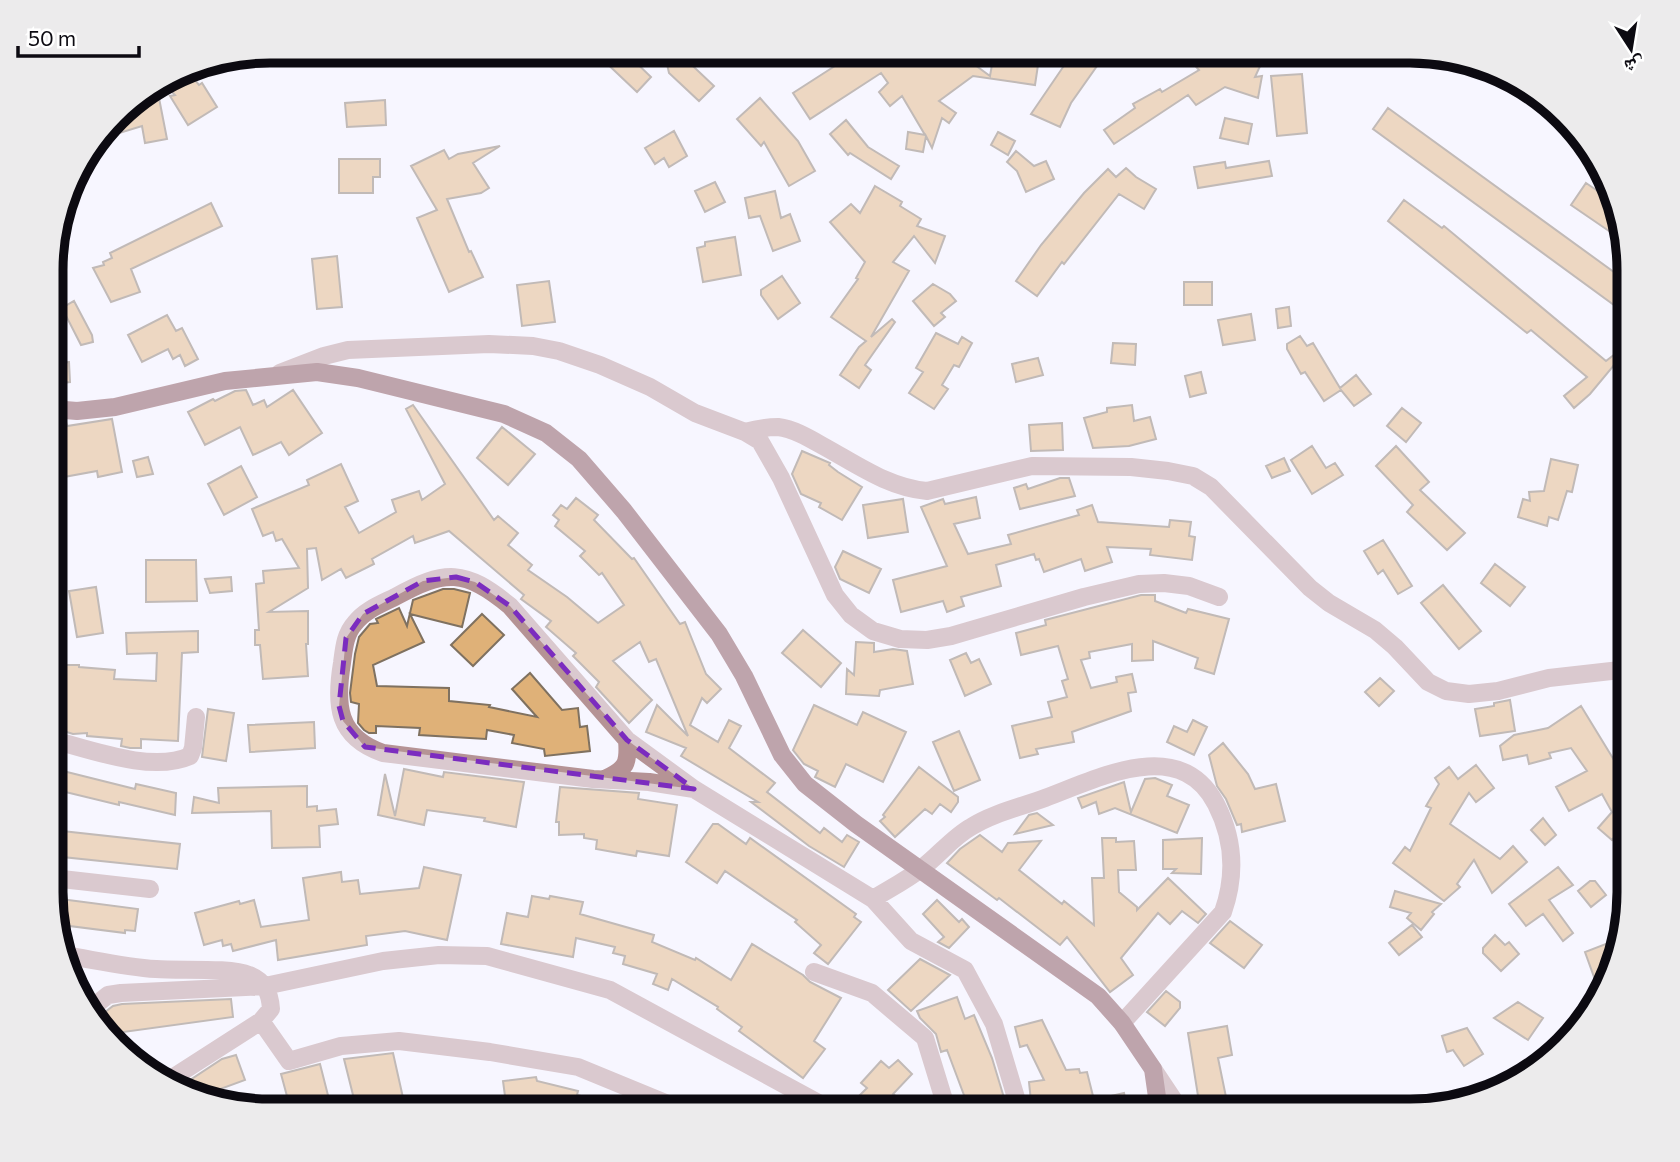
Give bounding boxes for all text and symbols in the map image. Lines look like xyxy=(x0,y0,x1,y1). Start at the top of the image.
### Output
scale bar xyxy=(18,14,138,58)
north arrow xyxy=(1596,14,1666,84)
text: 50 m xyxy=(28,25,76,50)
text: ش xyxy=(1622,52,1647,79)

